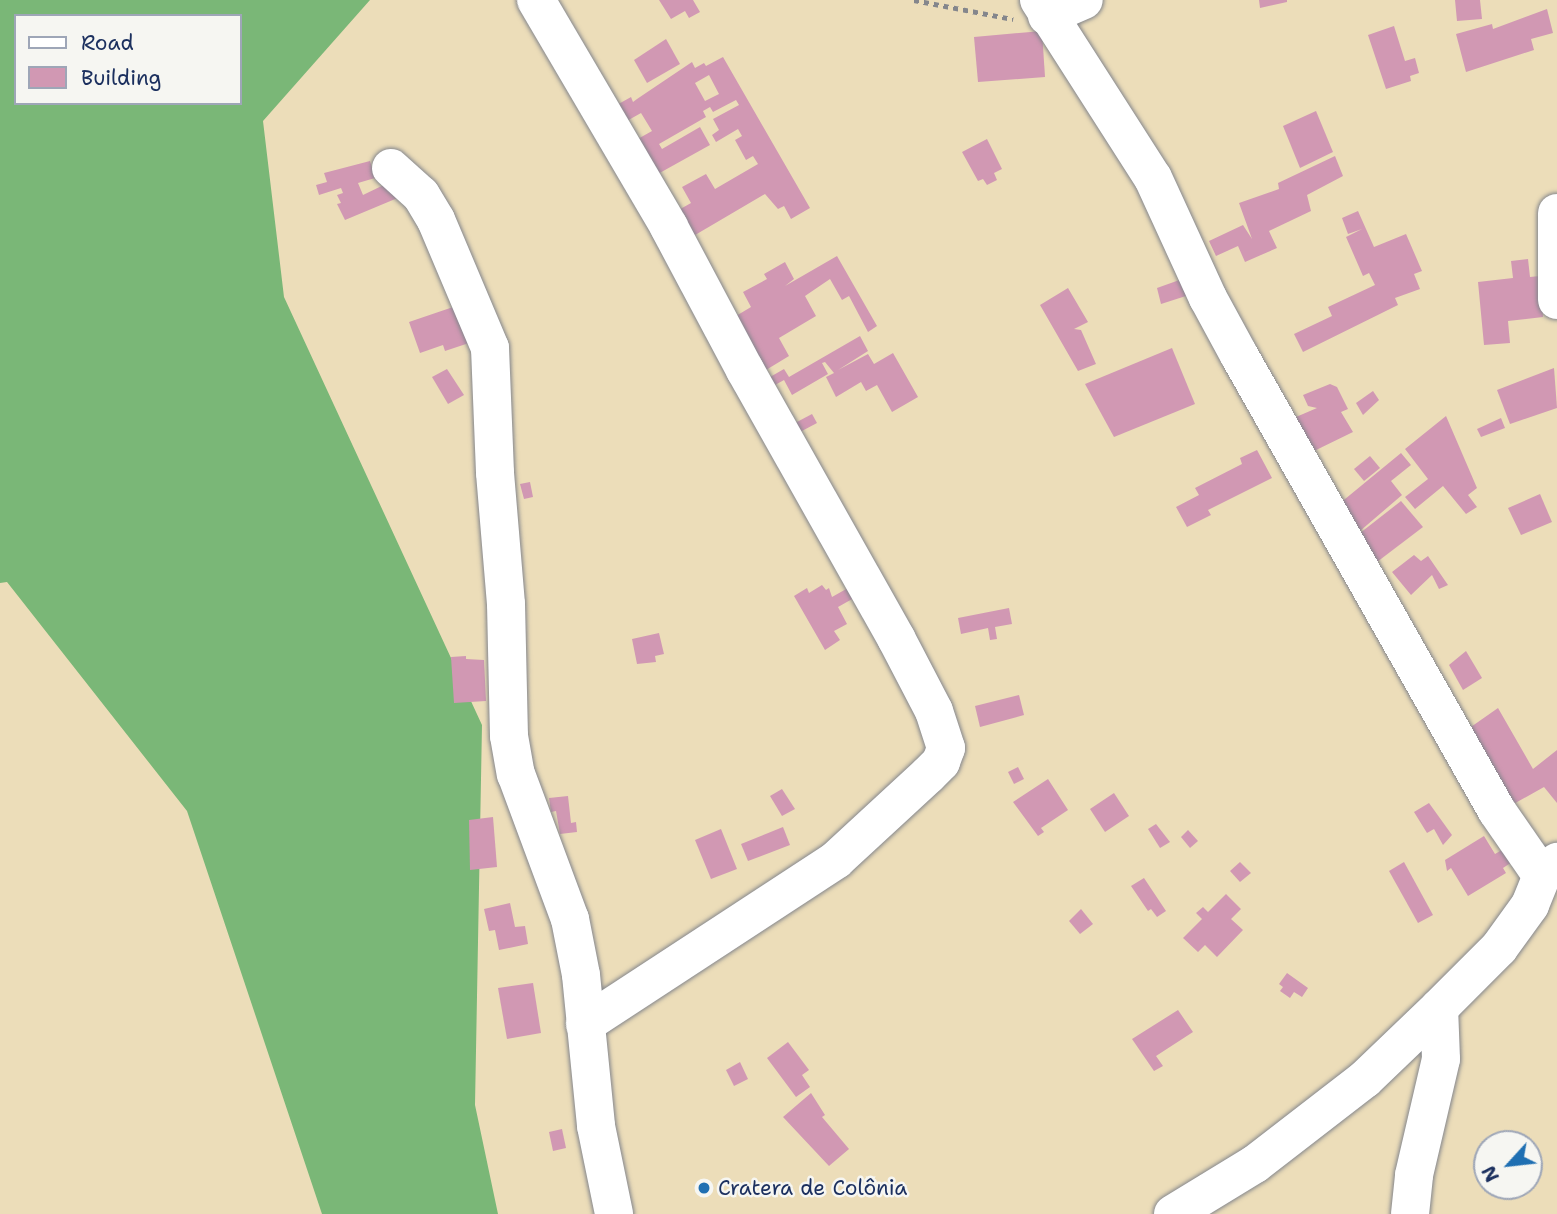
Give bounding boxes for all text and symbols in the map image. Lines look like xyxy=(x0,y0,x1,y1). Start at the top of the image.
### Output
legend xyxy=(14,14,242,105)
text: Road xyxy=(81,29,134,57)
text: Building xyxy=(81,64,161,92)
north arrow xyxy=(1473,1130,1543,1200)
text: N xyxy=(1476,1161,1505,1186)
place label: Cratera de Colônia xyxy=(718,1175,907,1201)
marker: Cratera de Colônia xyxy=(696,1180,712,1196)

